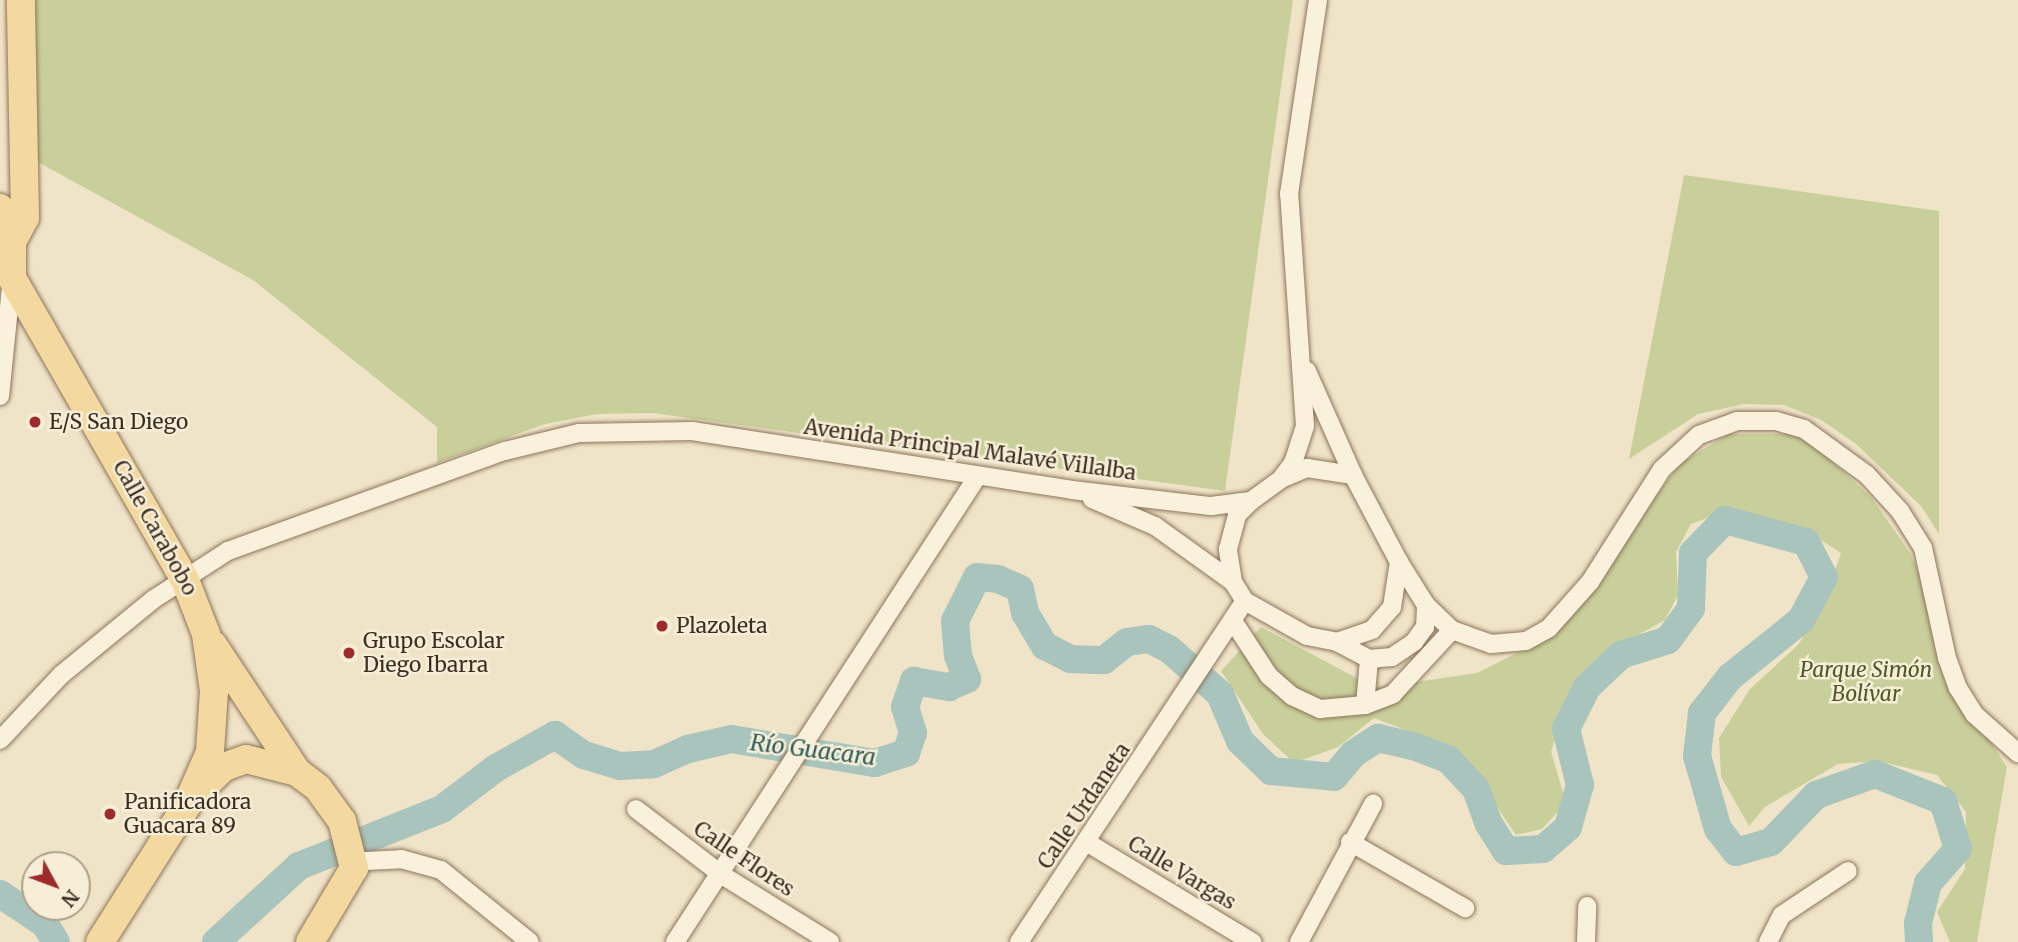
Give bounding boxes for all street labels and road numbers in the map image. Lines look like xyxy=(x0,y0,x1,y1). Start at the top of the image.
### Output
street label: Avenida Principal Malavé Villalba xyxy=(802,414,1138,486)
street label: Calle Carabobo xyxy=(108,456,202,600)
street label: Calle Urdaneta xyxy=(1033,738,1135,874)
street label: Calle Flores xyxy=(689,816,799,902)
street label: Calle Vargas xyxy=(1123,831,1241,915)

